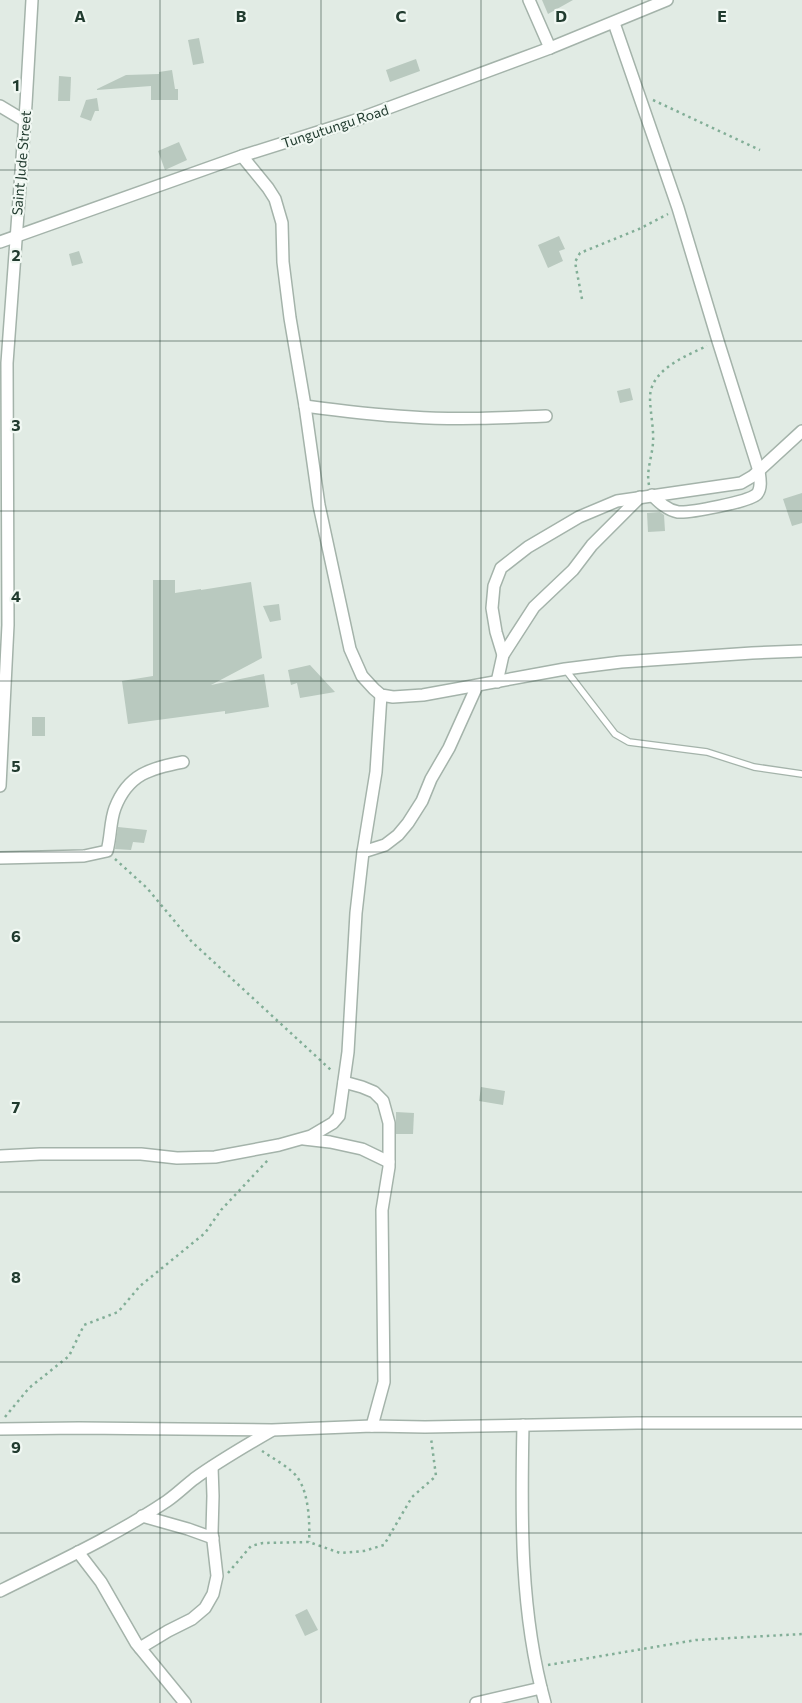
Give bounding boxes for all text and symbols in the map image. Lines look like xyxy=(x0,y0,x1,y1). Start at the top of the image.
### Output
text: A xyxy=(74,6,86,25)
text: B xyxy=(236,6,247,25)
text: C xyxy=(396,6,407,25)
text: D xyxy=(555,6,567,25)
text: E xyxy=(717,6,727,25)
text: 1 xyxy=(12,75,20,94)
street label: Tungutungu Road xyxy=(279,101,391,151)
street label: Saint Jude Street xyxy=(8,110,34,216)
text: 2 xyxy=(11,245,21,264)
text: 3 xyxy=(11,415,21,434)
text: 4 xyxy=(11,586,21,605)
text: 5 xyxy=(11,756,21,775)
text: 6 xyxy=(11,926,21,945)
text: 7 xyxy=(12,1097,21,1116)
text: 8 xyxy=(11,1267,21,1286)
text: 9 xyxy=(11,1437,21,1456)

